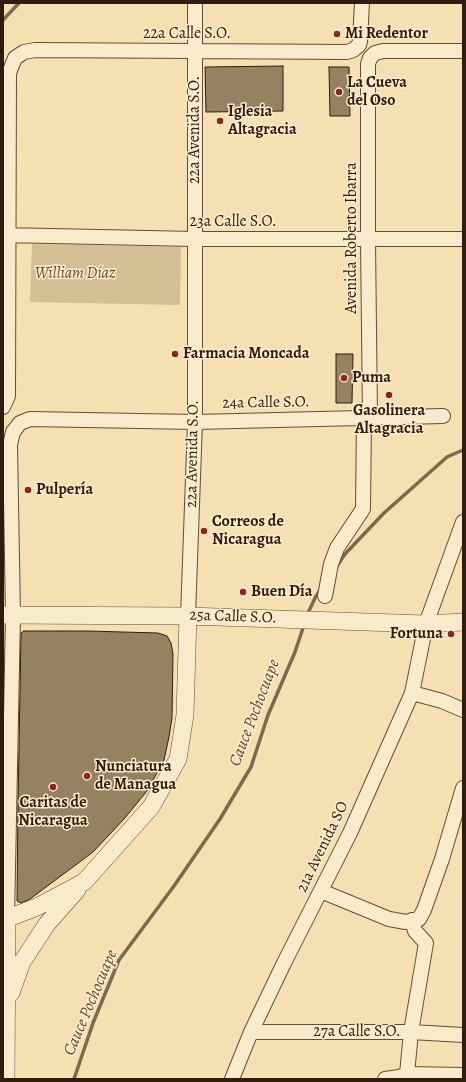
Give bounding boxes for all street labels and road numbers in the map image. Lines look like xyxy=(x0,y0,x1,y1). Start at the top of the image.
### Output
street label: 22a Calle S.O. xyxy=(143,24,231,44)
street label: 22a Avenida S.O. xyxy=(185,76,205,184)
street label: Avenida Roberto Ibarra xyxy=(342,162,362,314)
street label: 23a Calle S.O. xyxy=(189,212,277,232)
street label: 24a Calle S.O. xyxy=(222,393,310,413)
street label: 22a Avenida S.O. xyxy=(182,400,204,508)
street label: 25a Calle S.O. xyxy=(189,606,277,628)
street label: 21a Avenida SO xyxy=(293,798,353,896)
street label: 27a Calle S.O. xyxy=(313,1022,401,1042)

